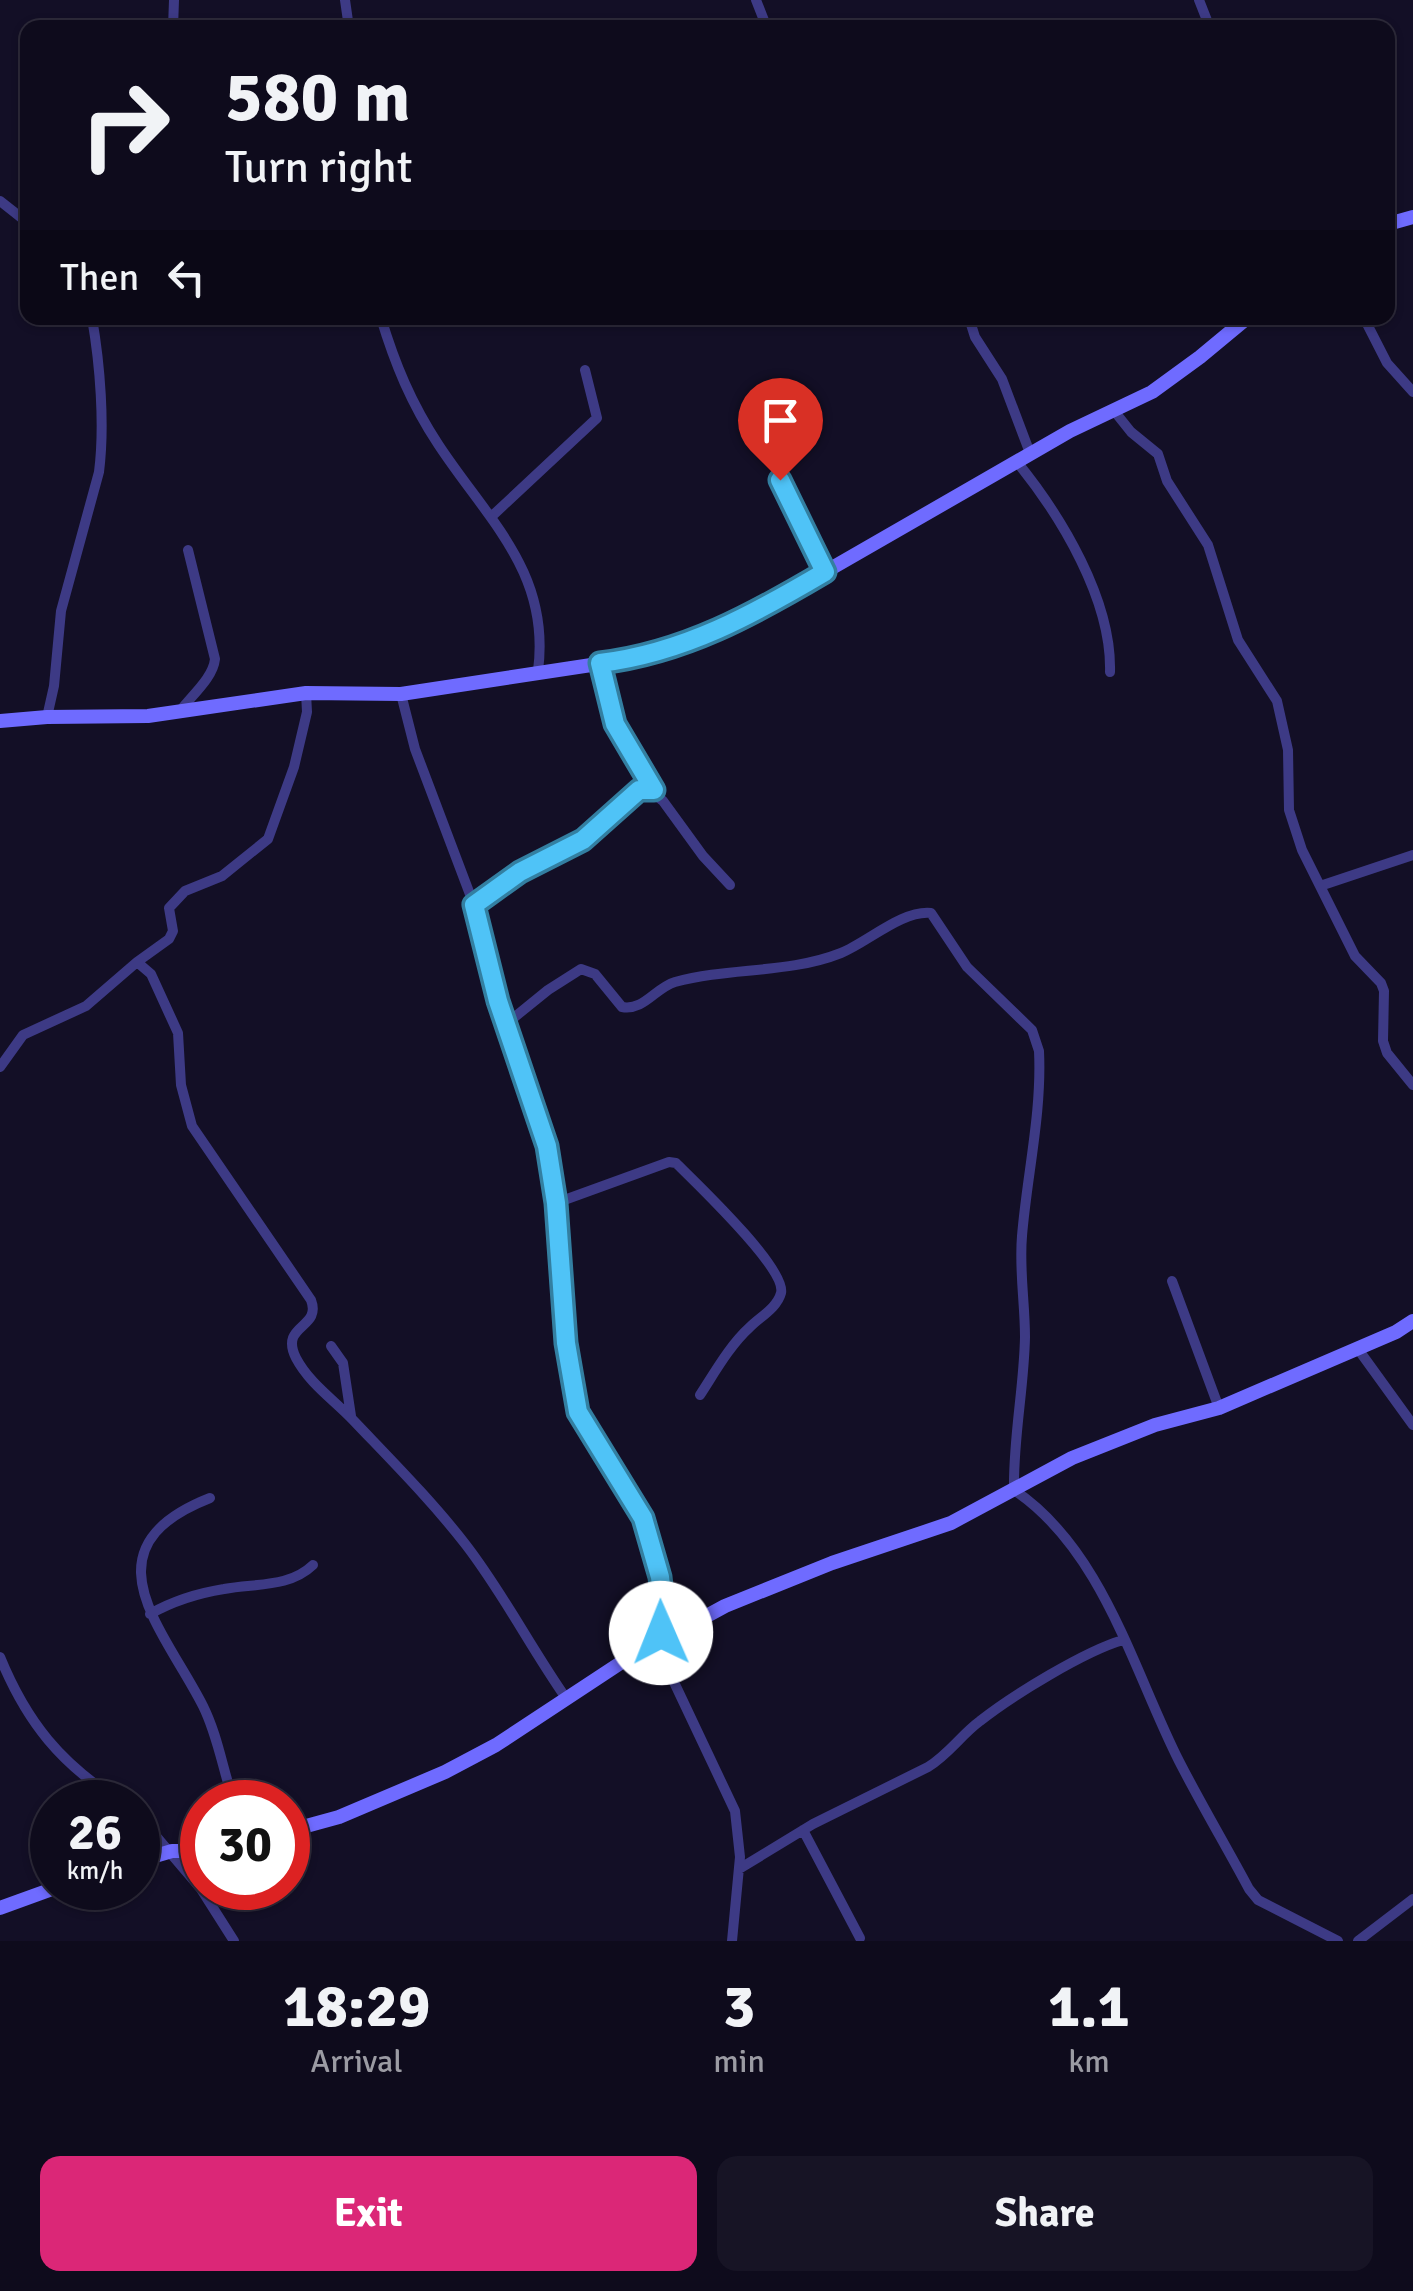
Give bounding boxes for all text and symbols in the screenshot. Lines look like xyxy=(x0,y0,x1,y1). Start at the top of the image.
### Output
text: 580 m xyxy=(225,54,410,140)
icon: right xyxy=(60,60,190,190)
text: Turn right xyxy=(225,140,413,195)
icon: left xyxy=(159,250,214,305)
text: Then xyxy=(60,254,139,301)
pin xyxy=(738,378,823,481)
icon: arrive xyxy=(753,393,808,448)
position arrow xyxy=(609,1581,713,1685)
speed limit sign: 30 xyxy=(180,1780,310,1910)
text: 26 xyxy=(68,1802,122,1864)
text: km/h xyxy=(67,1855,123,1886)
text: 18:29 xyxy=(283,1970,430,2044)
text: 3 xyxy=(723,1970,755,2044)
text: 1.1 xyxy=(1048,1970,1130,2044)
text: Arrival xyxy=(311,2042,403,2081)
text: min xyxy=(713,2042,765,2081)
text: km xyxy=(1068,2042,1110,2081)
button: Exit xyxy=(40,2156,697,2271)
button: Share xyxy=(717,2156,1373,2271)

